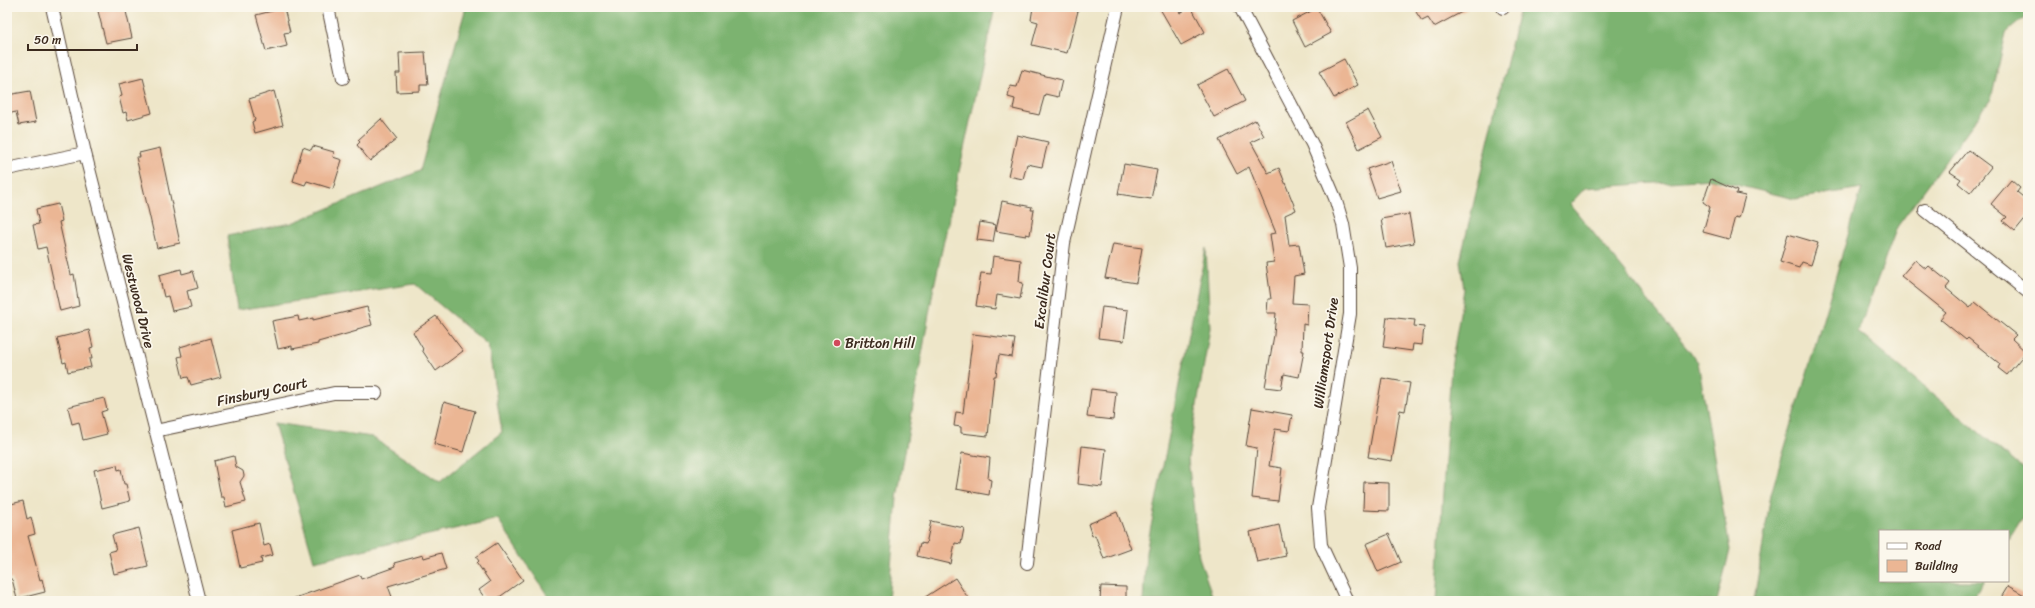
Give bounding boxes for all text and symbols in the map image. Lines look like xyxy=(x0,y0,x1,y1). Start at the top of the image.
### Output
scale bar xyxy=(28,26,137,52)
text: 50 m xyxy=(34,29,61,51)
street label: Excalibur Court xyxy=(1027,232,1063,330)
street label: Westwood Drive xyxy=(114,251,162,351)
street label: Williamsport Drive xyxy=(1306,296,1346,410)
place label: Britton Hill xyxy=(845,331,916,356)
marker: Britton Hill xyxy=(832,338,842,348)
street label: Finsbury Court xyxy=(214,370,310,414)
legend xyxy=(1879,530,2009,582)
text: Road xyxy=(1915,535,1942,557)
text: Building xyxy=(1915,555,1958,577)

